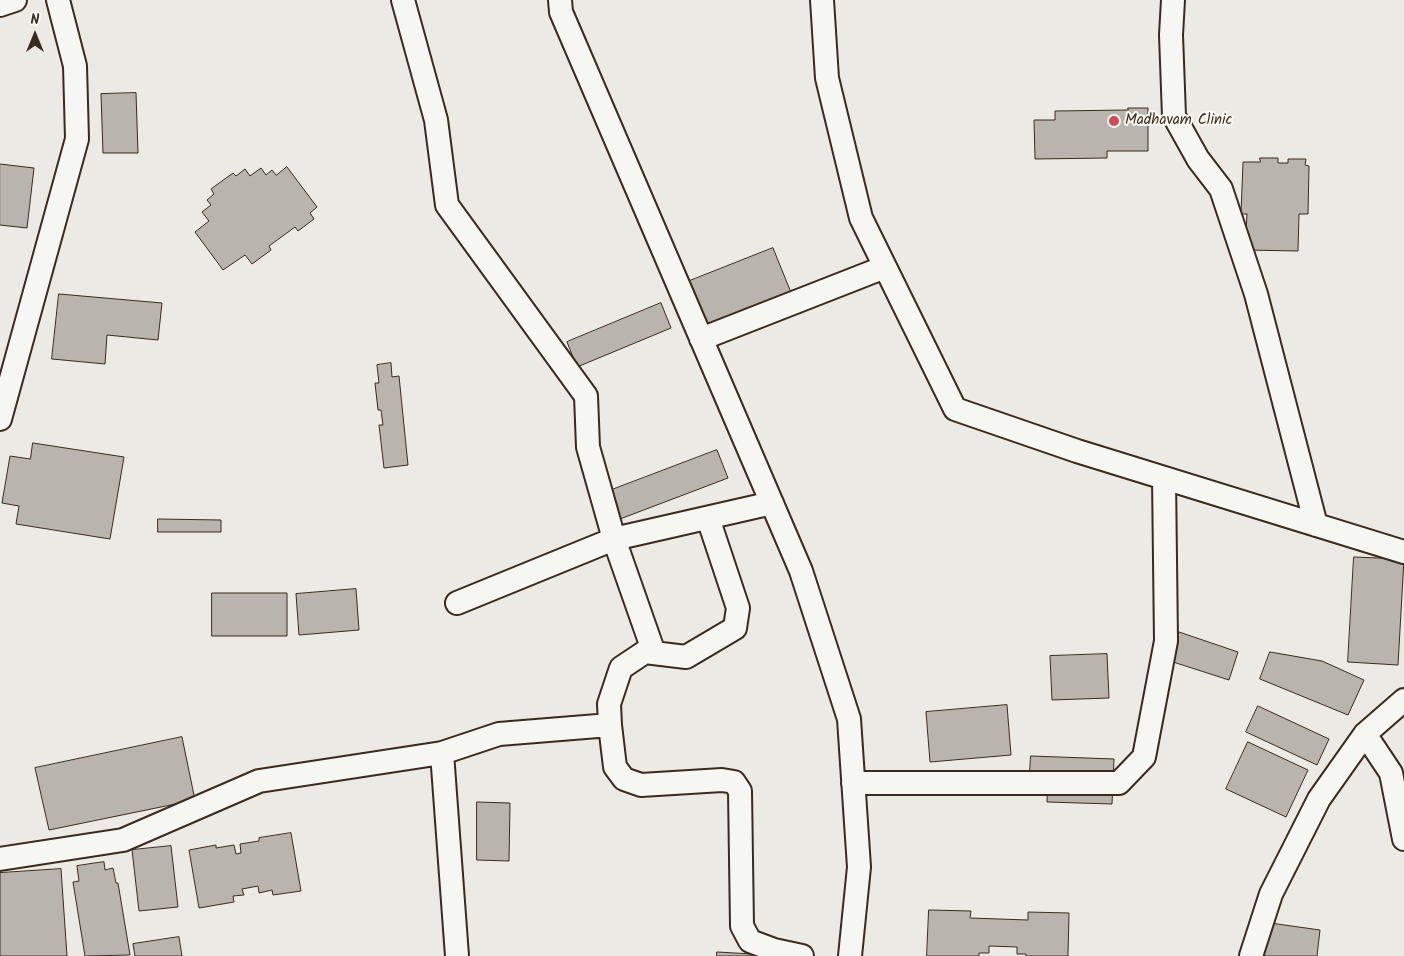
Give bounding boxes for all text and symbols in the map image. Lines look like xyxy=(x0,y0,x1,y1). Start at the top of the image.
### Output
text: N xyxy=(31,9,39,31)
north arrow xyxy=(10,10,60,60)
place label: Madhavam Clinic xyxy=(1125,112,1232,130)
marker: Madhavam Clinic xyxy=(1107,114,1121,128)

